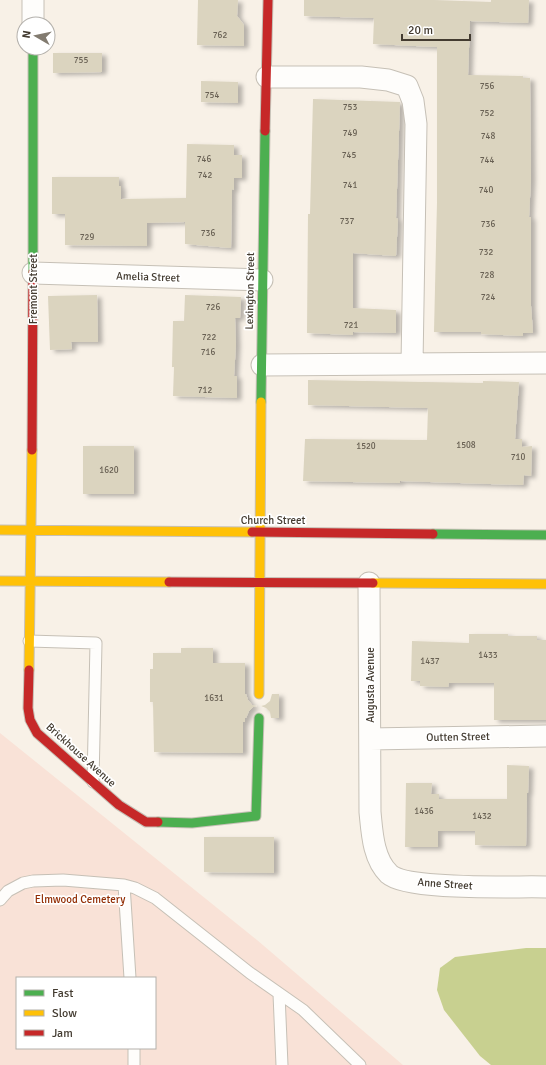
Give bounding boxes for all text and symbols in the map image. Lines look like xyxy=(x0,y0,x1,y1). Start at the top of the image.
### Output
north arrow xyxy=(16,16,56,56)
scale bar xyxy=(402,16,470,42)
text: 20 m xyxy=(408,23,433,38)
text: N xyxy=(20,30,34,39)
house number: 762 xyxy=(213,30,227,41)
house number: 755 xyxy=(74,55,88,66)
house number: 756 xyxy=(480,81,494,92)
house number: 754 xyxy=(205,90,219,101)
house number: 753 xyxy=(343,102,357,113)
house number: 752 xyxy=(480,108,494,119)
house number: 749 xyxy=(343,128,357,139)
house number: 748 xyxy=(481,131,495,142)
house number: 745 xyxy=(342,150,356,161)
house number: 746 xyxy=(197,154,211,165)
house number: 744 xyxy=(480,155,494,166)
house number: 742 xyxy=(198,170,212,181)
house number: 741 xyxy=(343,180,357,191)
house number: 740 xyxy=(479,185,493,196)
house number: 737 xyxy=(340,216,354,227)
house number: 736 xyxy=(481,219,495,230)
house number: 736 xyxy=(201,228,215,239)
house number: 729 xyxy=(80,232,94,243)
house number: 732 xyxy=(479,247,493,258)
street label: Lexington Street xyxy=(243,252,257,330)
street label: Fremont Street xyxy=(27,254,40,324)
street label: Amelia Street xyxy=(116,269,180,285)
house number: 728 xyxy=(480,270,494,281)
house number: 724 xyxy=(481,292,495,303)
house number: 726 xyxy=(206,302,220,313)
house number: 721 xyxy=(344,320,358,331)
house number: 722 xyxy=(202,332,216,343)
house number: 716 xyxy=(201,347,215,358)
house number: 712 xyxy=(198,385,212,396)
house number: 1508 xyxy=(456,440,476,451)
house number: 1520 xyxy=(356,441,376,452)
house number: 710 xyxy=(511,452,525,463)
house number: 1620 xyxy=(99,465,119,476)
street label: Church Street xyxy=(241,514,306,527)
street label: Augusta Avenue xyxy=(364,647,377,723)
house number: 1433 xyxy=(478,650,498,661)
house number: 1437 xyxy=(420,656,440,667)
house number: 1631 xyxy=(204,693,224,704)
street label: Brickhouse Avenue xyxy=(43,720,119,790)
street label: Outten Street xyxy=(426,730,490,744)
house number: 1436 xyxy=(414,806,434,817)
house number: 1432 xyxy=(472,811,492,822)
street label: Anne Street xyxy=(417,876,473,892)
park label: Elmwood Cemetery xyxy=(35,893,126,906)
legend xyxy=(16,977,156,1049)
text: Fast xyxy=(52,986,73,1001)
text: Slow xyxy=(52,1006,77,1021)
text: Jam xyxy=(52,1026,73,1041)

